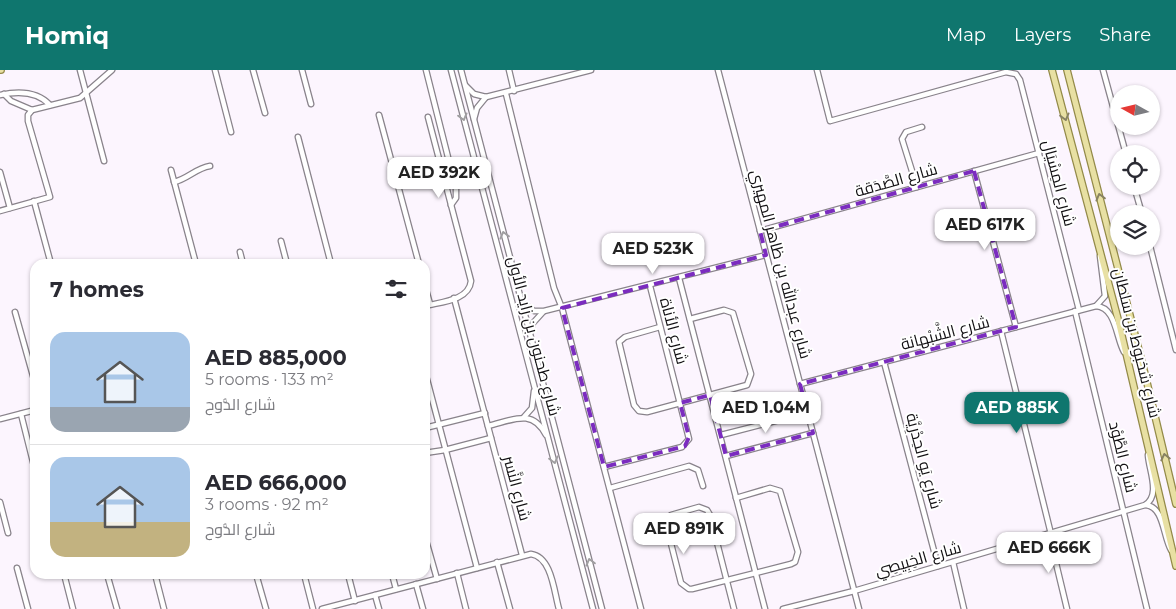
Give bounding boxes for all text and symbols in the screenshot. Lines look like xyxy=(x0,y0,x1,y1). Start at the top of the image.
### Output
text: Homiq xyxy=(25,21,109,50)
text: Map xyxy=(946,24,986,46)
text: Layers xyxy=(1014,24,1071,46)
text: Share xyxy=(1099,24,1151,46)
north arrow xyxy=(1110,85,1160,135)
map controls xyxy=(1110,85,1160,255)
one-way arrow xyxy=(1059,112,1069,121)
one-way arrow xyxy=(458,113,468,121)
street label: شارع المِسْيَال xyxy=(1036,138,1080,229)
button: locate xyxy=(1110,145,1160,195)
pin: AED 392K xyxy=(387,156,491,199)
street label: شارع الصَّدَقة xyxy=(852,159,940,203)
text: AED 392K xyxy=(398,163,480,182)
street label: شارع عبدالله بن ظاهر المهيري xyxy=(743,167,816,362)
one-way arrow xyxy=(1095,193,1106,202)
button: layers xyxy=(1110,205,1160,255)
pin: AED 617K xyxy=(933,208,1037,251)
text: AED 617K xyxy=(946,215,1024,234)
one-way arrow xyxy=(499,231,510,240)
pin: AED 523K xyxy=(601,232,705,275)
text: AED 523K xyxy=(613,239,693,258)
street label: شارع طحنون بن زايد الأول xyxy=(502,254,564,419)
street label: شارع شخبوط بن سلطان xyxy=(1107,266,1165,420)
icon: filters xyxy=(382,275,410,303)
text: 7 homes xyxy=(50,277,144,302)
street label: شارع الأناة xyxy=(654,296,692,367)
street label: شارع الشَّبْهانة xyxy=(898,309,992,356)
text: AED 885,000 xyxy=(205,345,347,370)
icon: home xyxy=(90,352,150,412)
text: 5 rooms · 133 m² xyxy=(205,370,334,389)
pin: AED 1.04M xyxy=(709,392,823,434)
pin: AED 885K xyxy=(965,392,1069,434)
text: شارع الدُّوح xyxy=(205,395,275,414)
text: AED 1.04M xyxy=(722,398,810,417)
text: AED 885K xyxy=(975,398,1059,417)
street label: شارع يَو الحِدْرِيَّة xyxy=(900,411,946,512)
street label: شارع الطَّوْد xyxy=(1103,419,1141,495)
street label: شارع النَّسر xyxy=(497,452,536,523)
one-way arrow xyxy=(1160,452,1171,461)
one-way arrow xyxy=(549,456,559,464)
text: AED 666,000 xyxy=(205,470,347,495)
icon: home xyxy=(90,477,150,537)
text: 3 rooms · 92 m² xyxy=(205,495,329,514)
pin: AED 891K xyxy=(632,512,736,555)
text: AED 891K xyxy=(644,519,724,538)
text: شارع الدُّوح xyxy=(205,520,275,539)
pin: AED 666K xyxy=(997,532,1101,574)
street label: شارع الخِبِيصِي xyxy=(873,538,964,583)
text: AED 666K xyxy=(1007,538,1091,557)
one-way arrow xyxy=(585,557,596,566)

